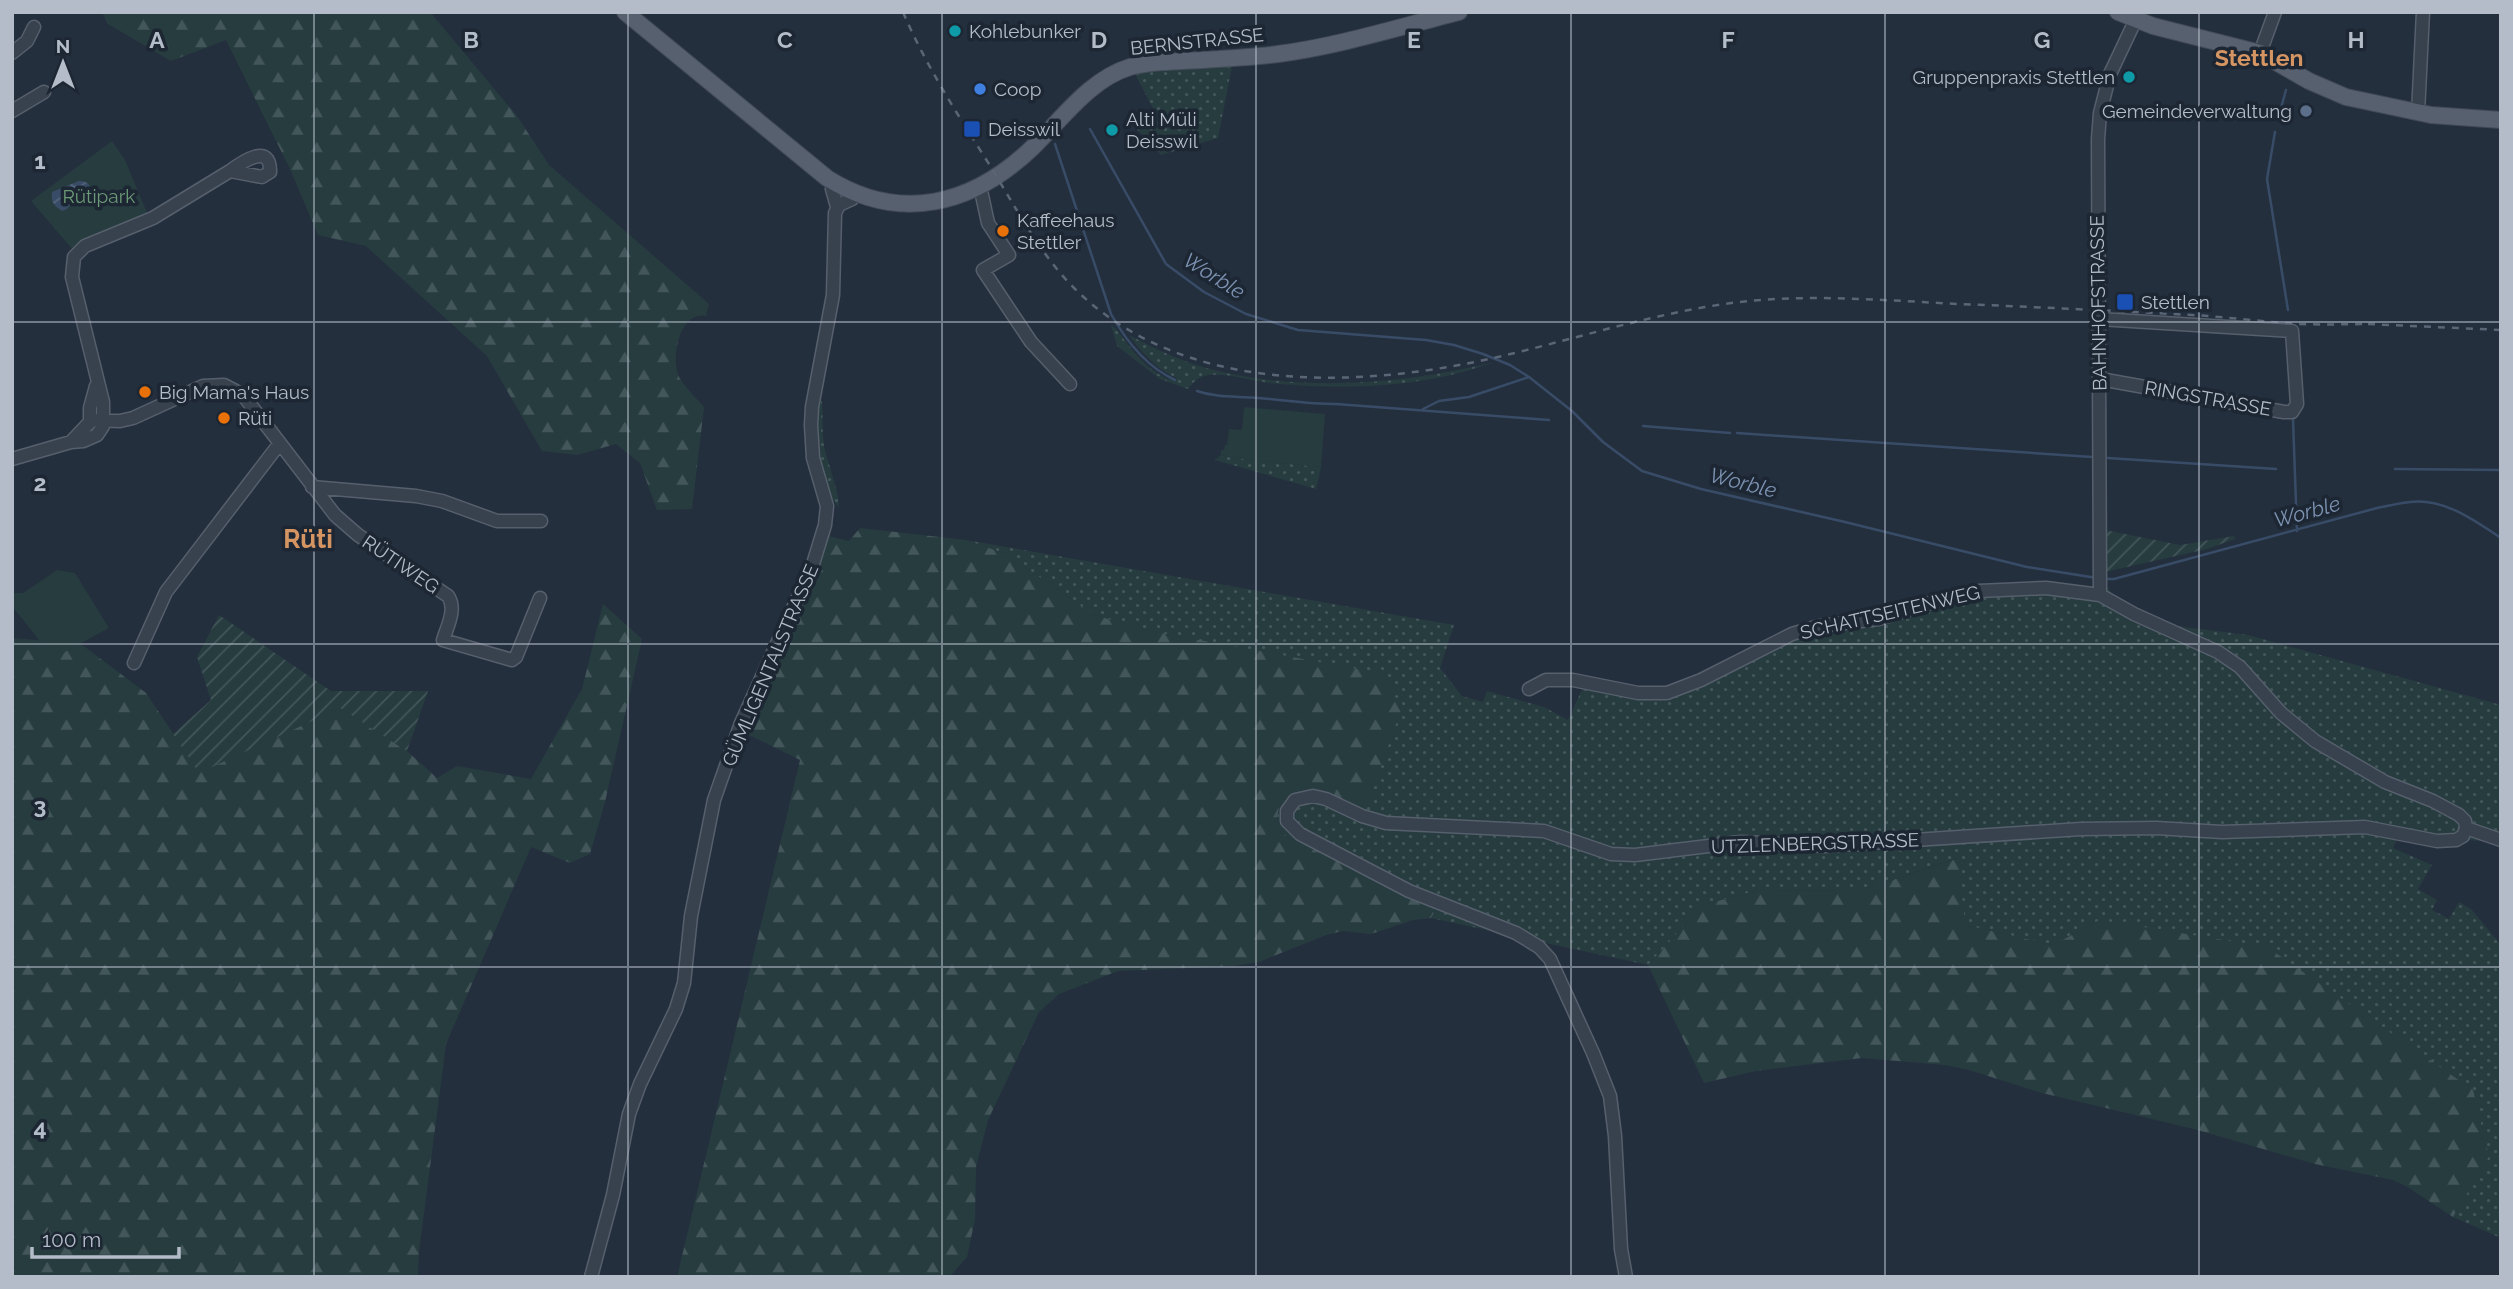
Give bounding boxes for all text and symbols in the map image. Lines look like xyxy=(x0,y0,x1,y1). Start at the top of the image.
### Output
place label: Kohlebunker xyxy=(969,20,1081,42)
marker: Kohlebunker xyxy=(947,23,963,39)
street label: BERNSTRASSE xyxy=(1129,23,1265,59)
text: A xyxy=(149,26,165,53)
text: B xyxy=(463,26,479,53)
text: C xyxy=(777,26,793,53)
text: D xyxy=(1091,26,1107,53)
text: E xyxy=(1407,26,1421,53)
text: F xyxy=(1721,26,1735,53)
text: G xyxy=(2034,26,2050,53)
text: H xyxy=(2347,26,2365,53)
north arrow xyxy=(28,28,98,98)
text: N xyxy=(56,35,70,57)
district label: Stettlen xyxy=(2215,44,2303,71)
place label: Gruppenpraxis Stettlen xyxy=(1913,66,2115,88)
marker: Gruppenpraxis Stettlen xyxy=(2121,69,2137,85)
place label: Coop xyxy=(994,78,1041,100)
marker: Coop xyxy=(972,81,988,97)
place label: Gemeindeverwaltung xyxy=(2102,100,2292,122)
marker: Gemeindeverwaltung xyxy=(2298,103,2314,119)
place label: Alti Müli Deisswil xyxy=(1126,108,1199,152)
place label: Deisswil xyxy=(988,118,1061,140)
marker: Deisswil xyxy=(962,119,982,139)
marker: Alti Müli Deisswil xyxy=(1104,122,1120,138)
text: 1 xyxy=(34,147,46,174)
park label: Rütipark xyxy=(63,185,135,207)
place label: Kaffeehaus Stettler xyxy=(1017,209,1114,253)
street label: BAHNHOFSTRASSE xyxy=(2085,215,2111,391)
marker: Kaffeehaus Stettler xyxy=(995,223,1011,239)
water label: Worble xyxy=(1179,247,1250,304)
place label: Stettlen xyxy=(2141,291,2210,313)
marker: Stettlen xyxy=(2115,292,2135,312)
street label: RINGSTRASSE xyxy=(2143,376,2273,420)
place label: Big Mama's Haus xyxy=(159,381,309,403)
marker: Big Mama's Haus xyxy=(137,384,153,400)
place label: Rüti xyxy=(238,407,272,429)
marker: Rüti xyxy=(216,410,232,426)
water label: Worble xyxy=(1707,462,1779,503)
text: 2 xyxy=(34,469,46,496)
water label: Worble xyxy=(2271,491,2343,532)
district label: Rüti xyxy=(283,524,333,554)
street label: RÜTIWEG xyxy=(358,530,444,598)
street label: GÜMLIGENTALSTRASSE xyxy=(717,561,823,769)
street label: SCHATTSEITENWEG xyxy=(1798,581,1982,643)
text: 3 xyxy=(34,792,46,819)
street label: UTZLENBERGSTRASSE xyxy=(1711,828,1919,858)
text: 4 xyxy=(33,1114,47,1141)
scale bar xyxy=(32,1216,178,1260)
text: 100 m xyxy=(42,1227,101,1252)

